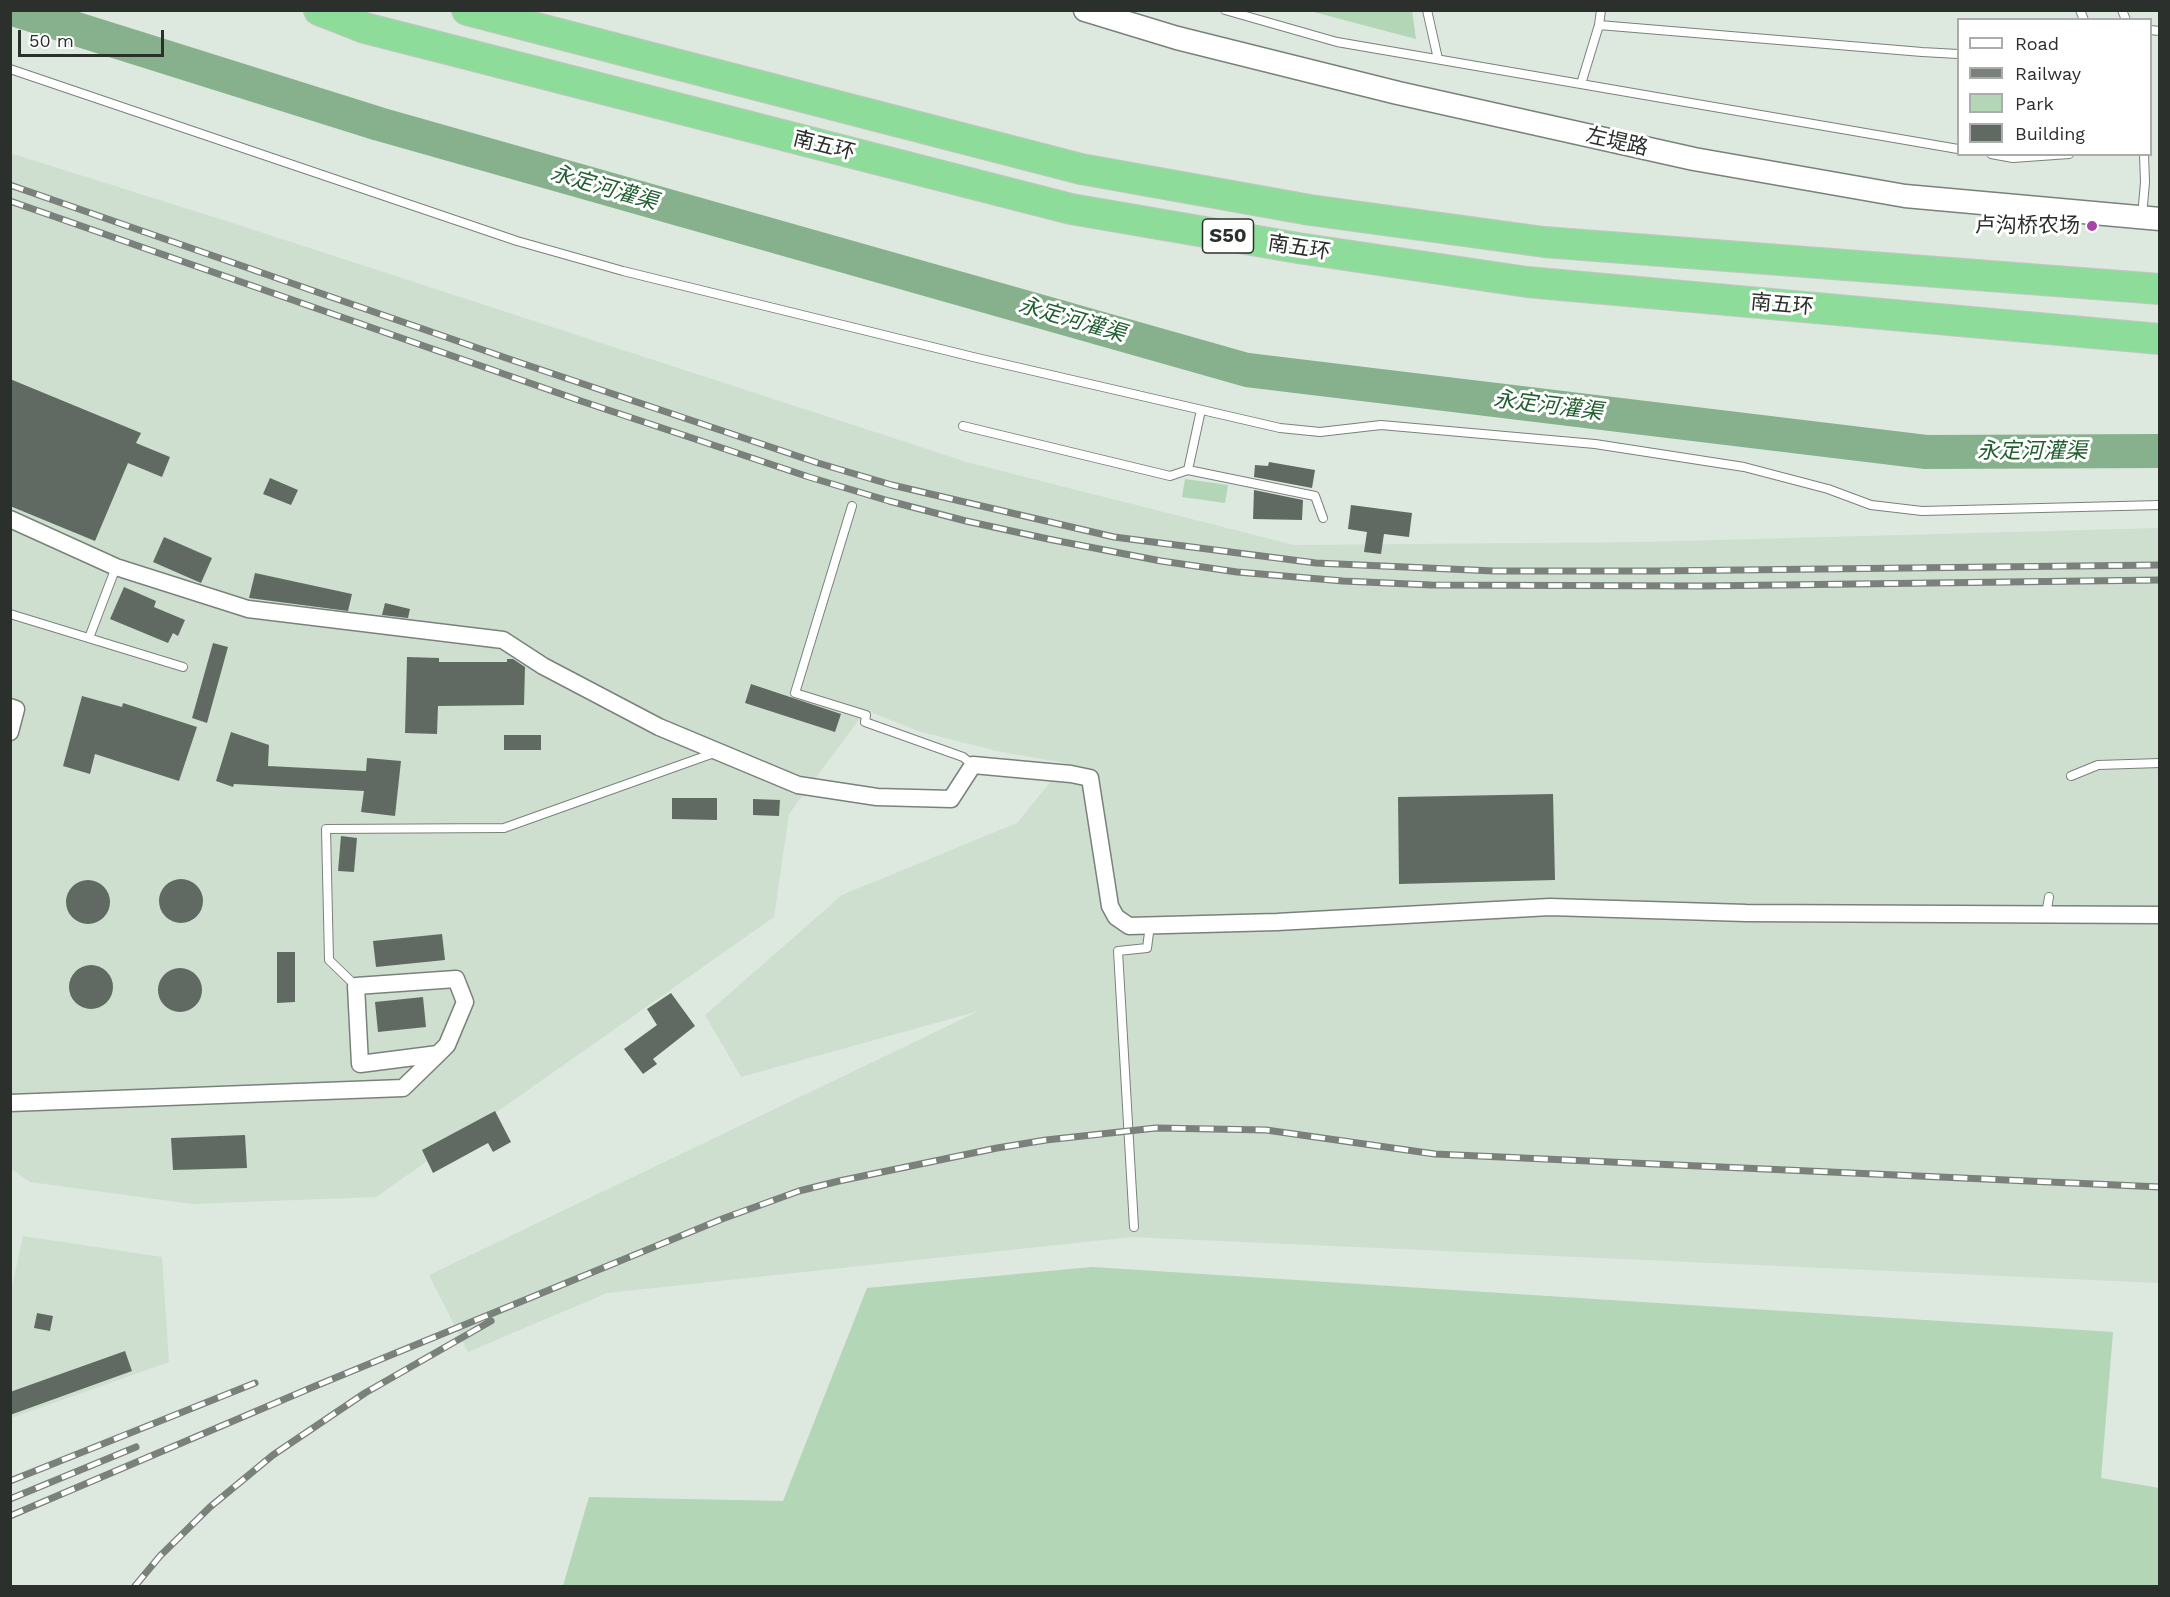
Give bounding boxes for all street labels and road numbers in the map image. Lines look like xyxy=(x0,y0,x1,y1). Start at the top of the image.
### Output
street label: 左堤路 xyxy=(1583,123,1651,161)
street label: 南五环 xyxy=(790,126,858,166)
road number: S50 xyxy=(1202,219,1254,253)
street label: 南五环 xyxy=(1266,231,1332,265)
street label: 南五环 xyxy=(1750,290,1814,320)

